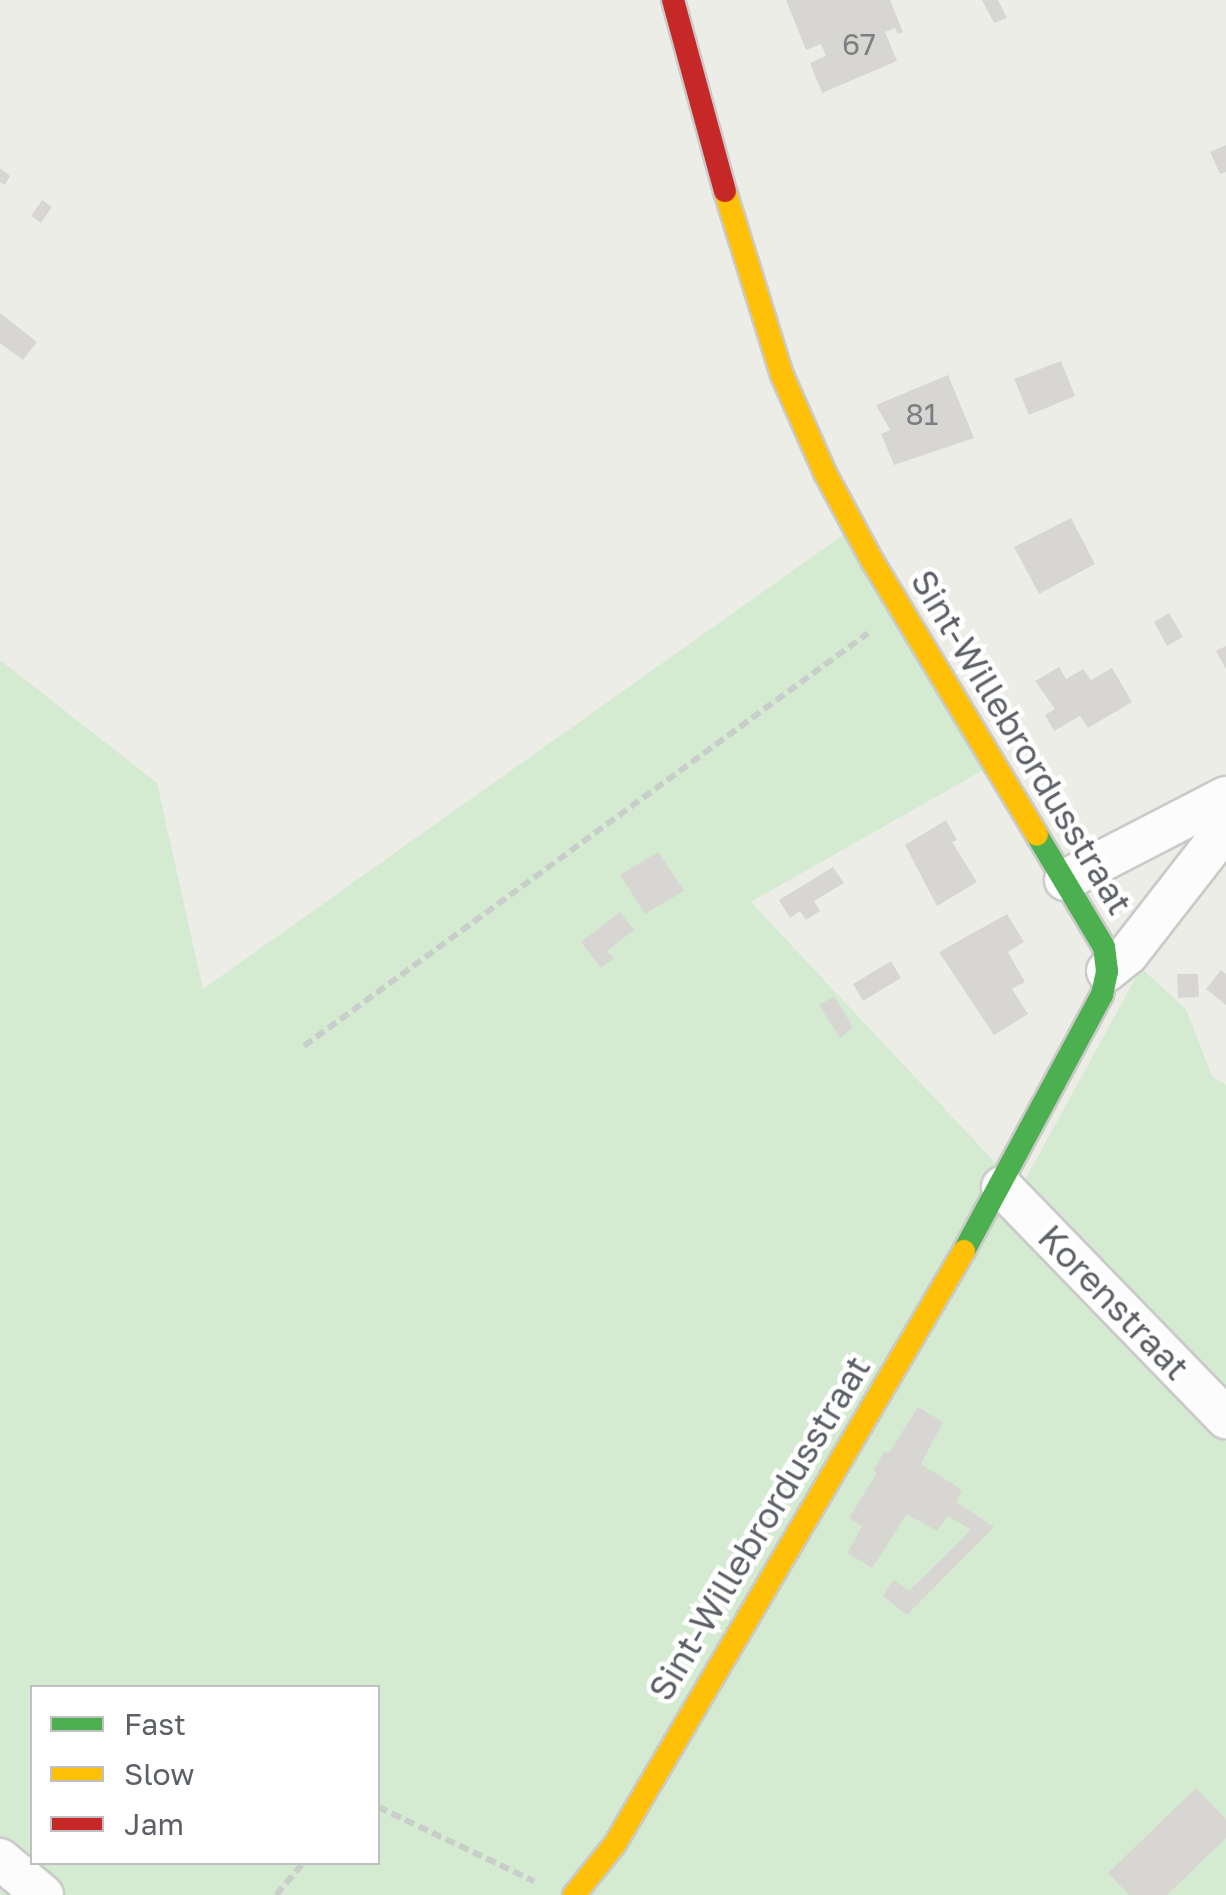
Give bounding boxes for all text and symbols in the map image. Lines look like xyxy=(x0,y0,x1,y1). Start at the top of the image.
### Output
house number: 67 xyxy=(842,26,876,62)
house number: 81 xyxy=(906,396,938,432)
street label: Sint-Willebrordusstraat xyxy=(902,562,1142,922)
street label: Korenstraat xyxy=(1030,1216,1198,1388)
street label: Sint-Willebrordusstraat xyxy=(639,1348,879,1708)
legend xyxy=(30,1685,380,1865)
text: Fast xyxy=(124,1706,186,1742)
text: Slow xyxy=(124,1756,195,1792)
text: Jam xyxy=(124,1806,184,1842)

